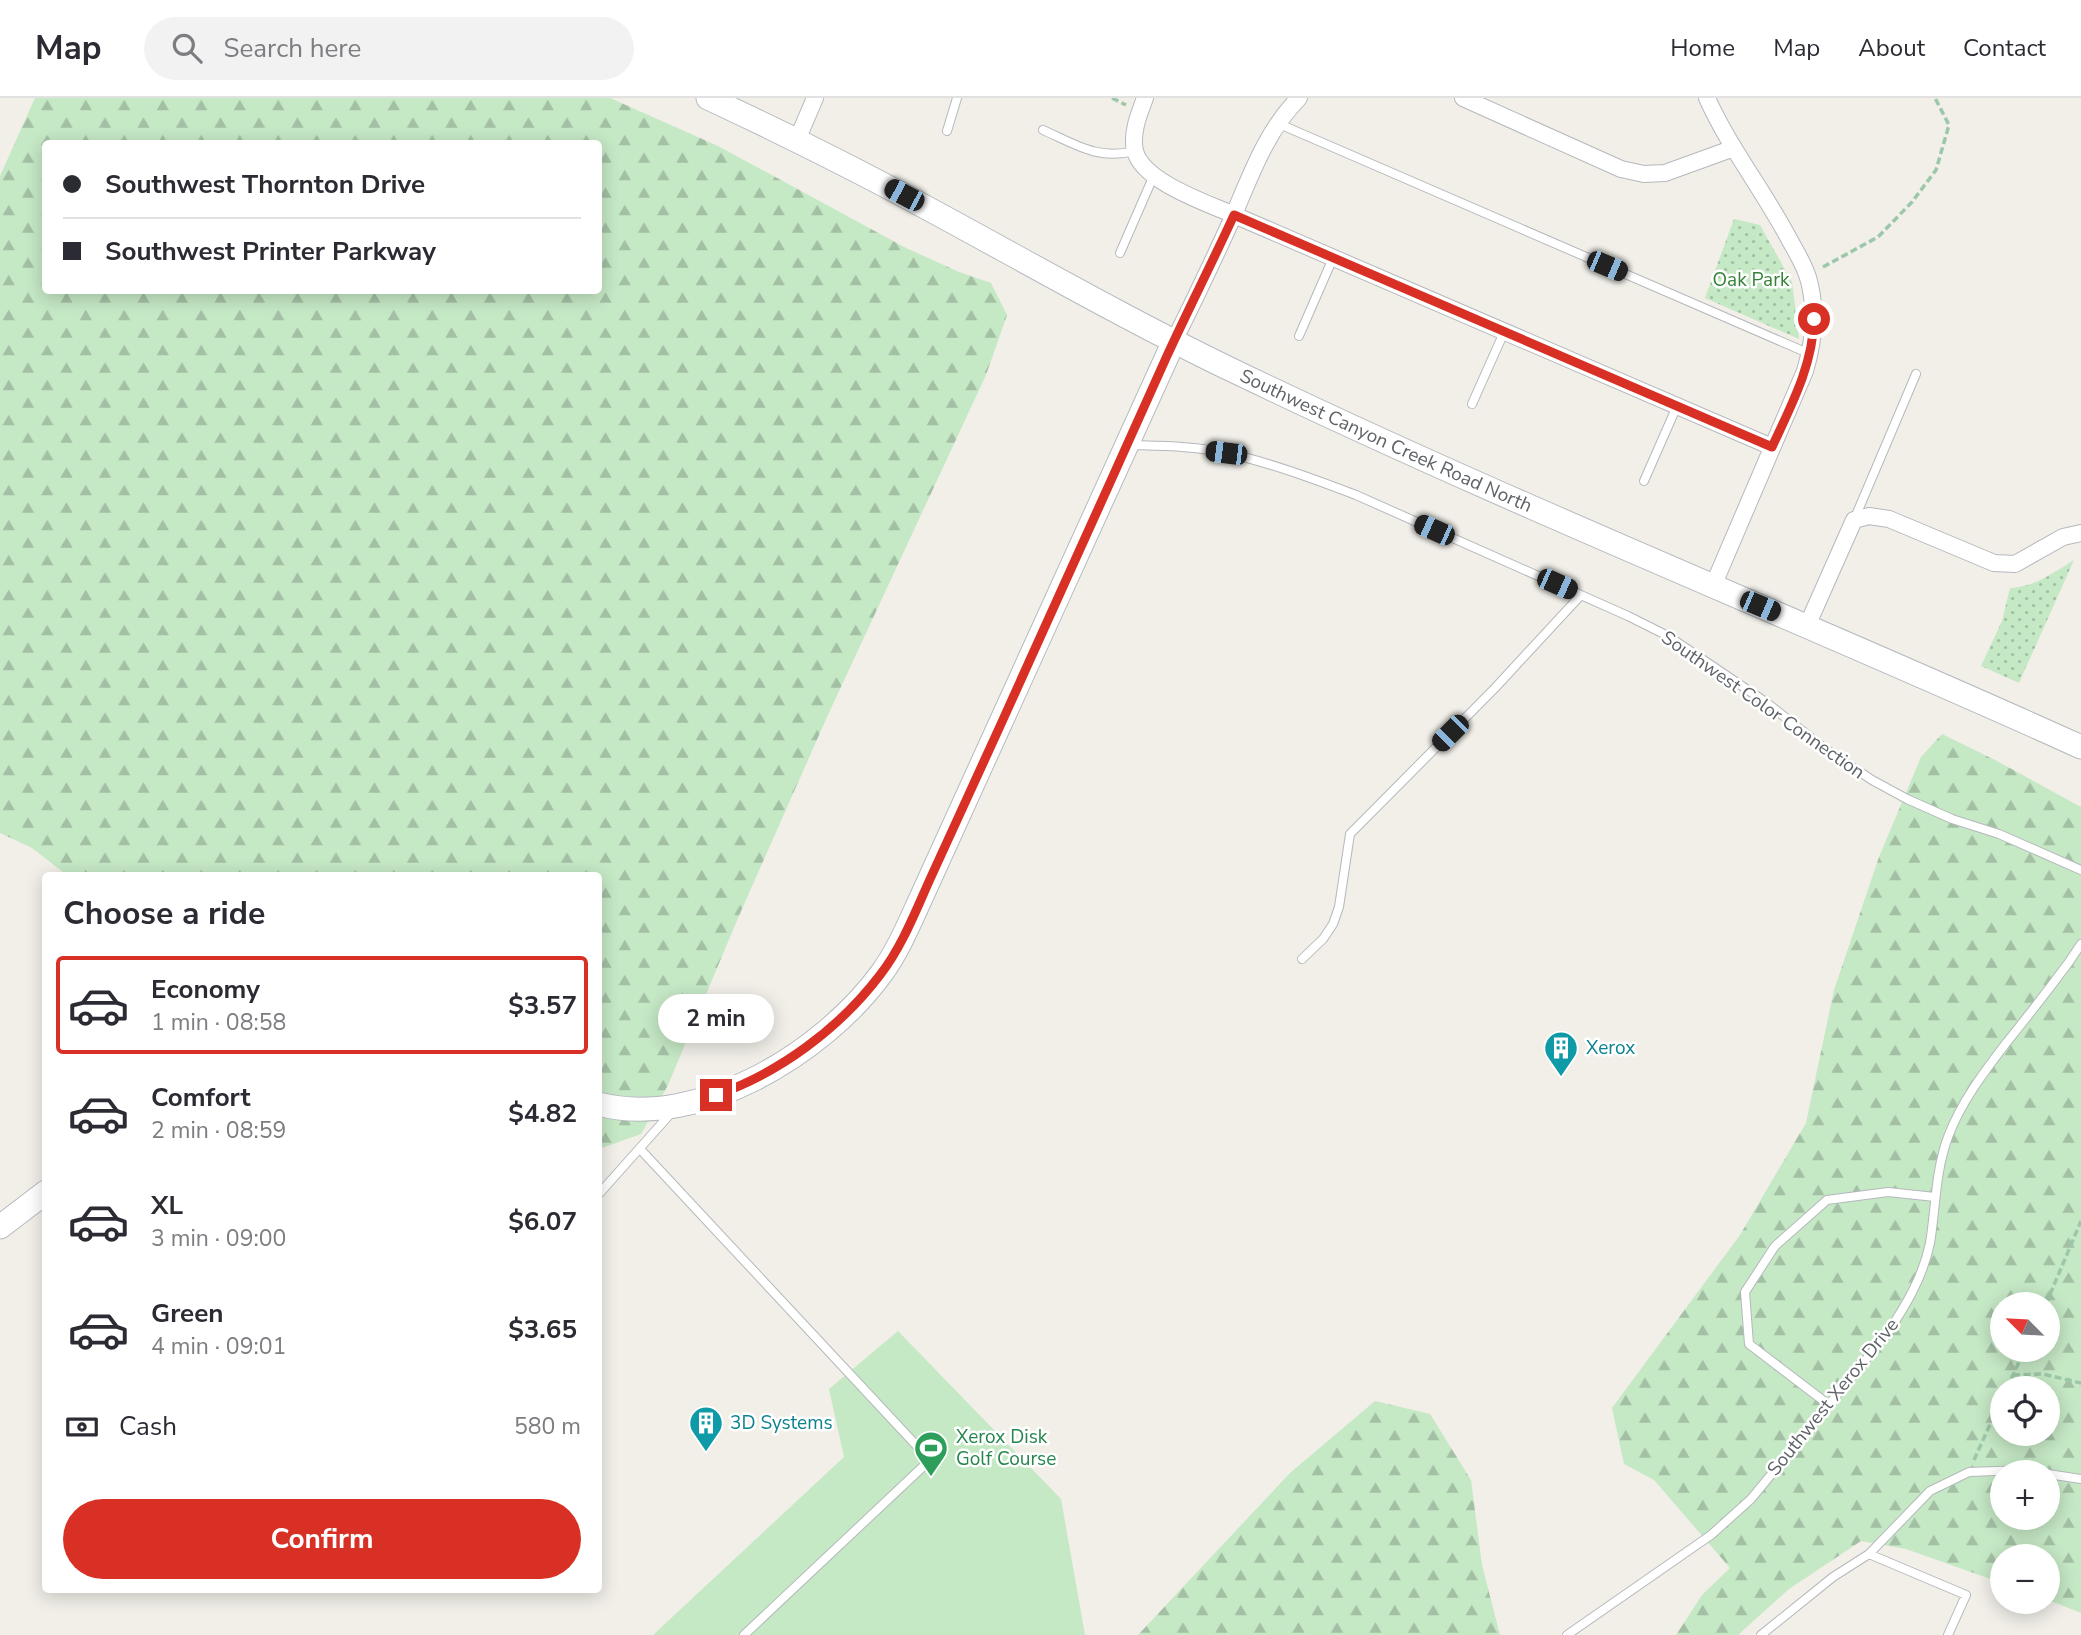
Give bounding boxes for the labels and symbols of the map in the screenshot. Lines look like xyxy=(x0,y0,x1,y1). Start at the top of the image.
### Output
car xyxy=(881,176,928,214)
car xyxy=(1584,248,1631,284)
park label: Oak Park xyxy=(1713,267,1790,293)
route start xyxy=(1798,303,1830,335)
street label: Southwest Canyon Creek Road North xyxy=(1236,363,1536,519)
car xyxy=(1204,440,1249,466)
car xyxy=(1411,512,1458,548)
car xyxy=(1534,566,1581,602)
car xyxy=(1737,588,1784,624)
street label: Southwest Color Connection xyxy=(1656,625,1870,785)
car xyxy=(1428,711,1473,755)
callout: 2 min xyxy=(658,993,774,1042)
building icon: Xerox xyxy=(1542,1029,1580,1078)
place label: Xerox xyxy=(1586,1035,1635,1061)
route end xyxy=(700,1079,732,1111)
north arrow xyxy=(1990,1292,2060,1362)
street label: Southwest Xerox Drive xyxy=(1761,1313,1905,1481)
building icon: 3D Systems xyxy=(687,1404,725,1453)
place label: 3D Systems xyxy=(730,1410,833,1436)
place label: Xerox Disk Golf Course xyxy=(956,1424,1056,1472)
sports icon: Xerox Disk Golf Course xyxy=(912,1429,950,1478)

